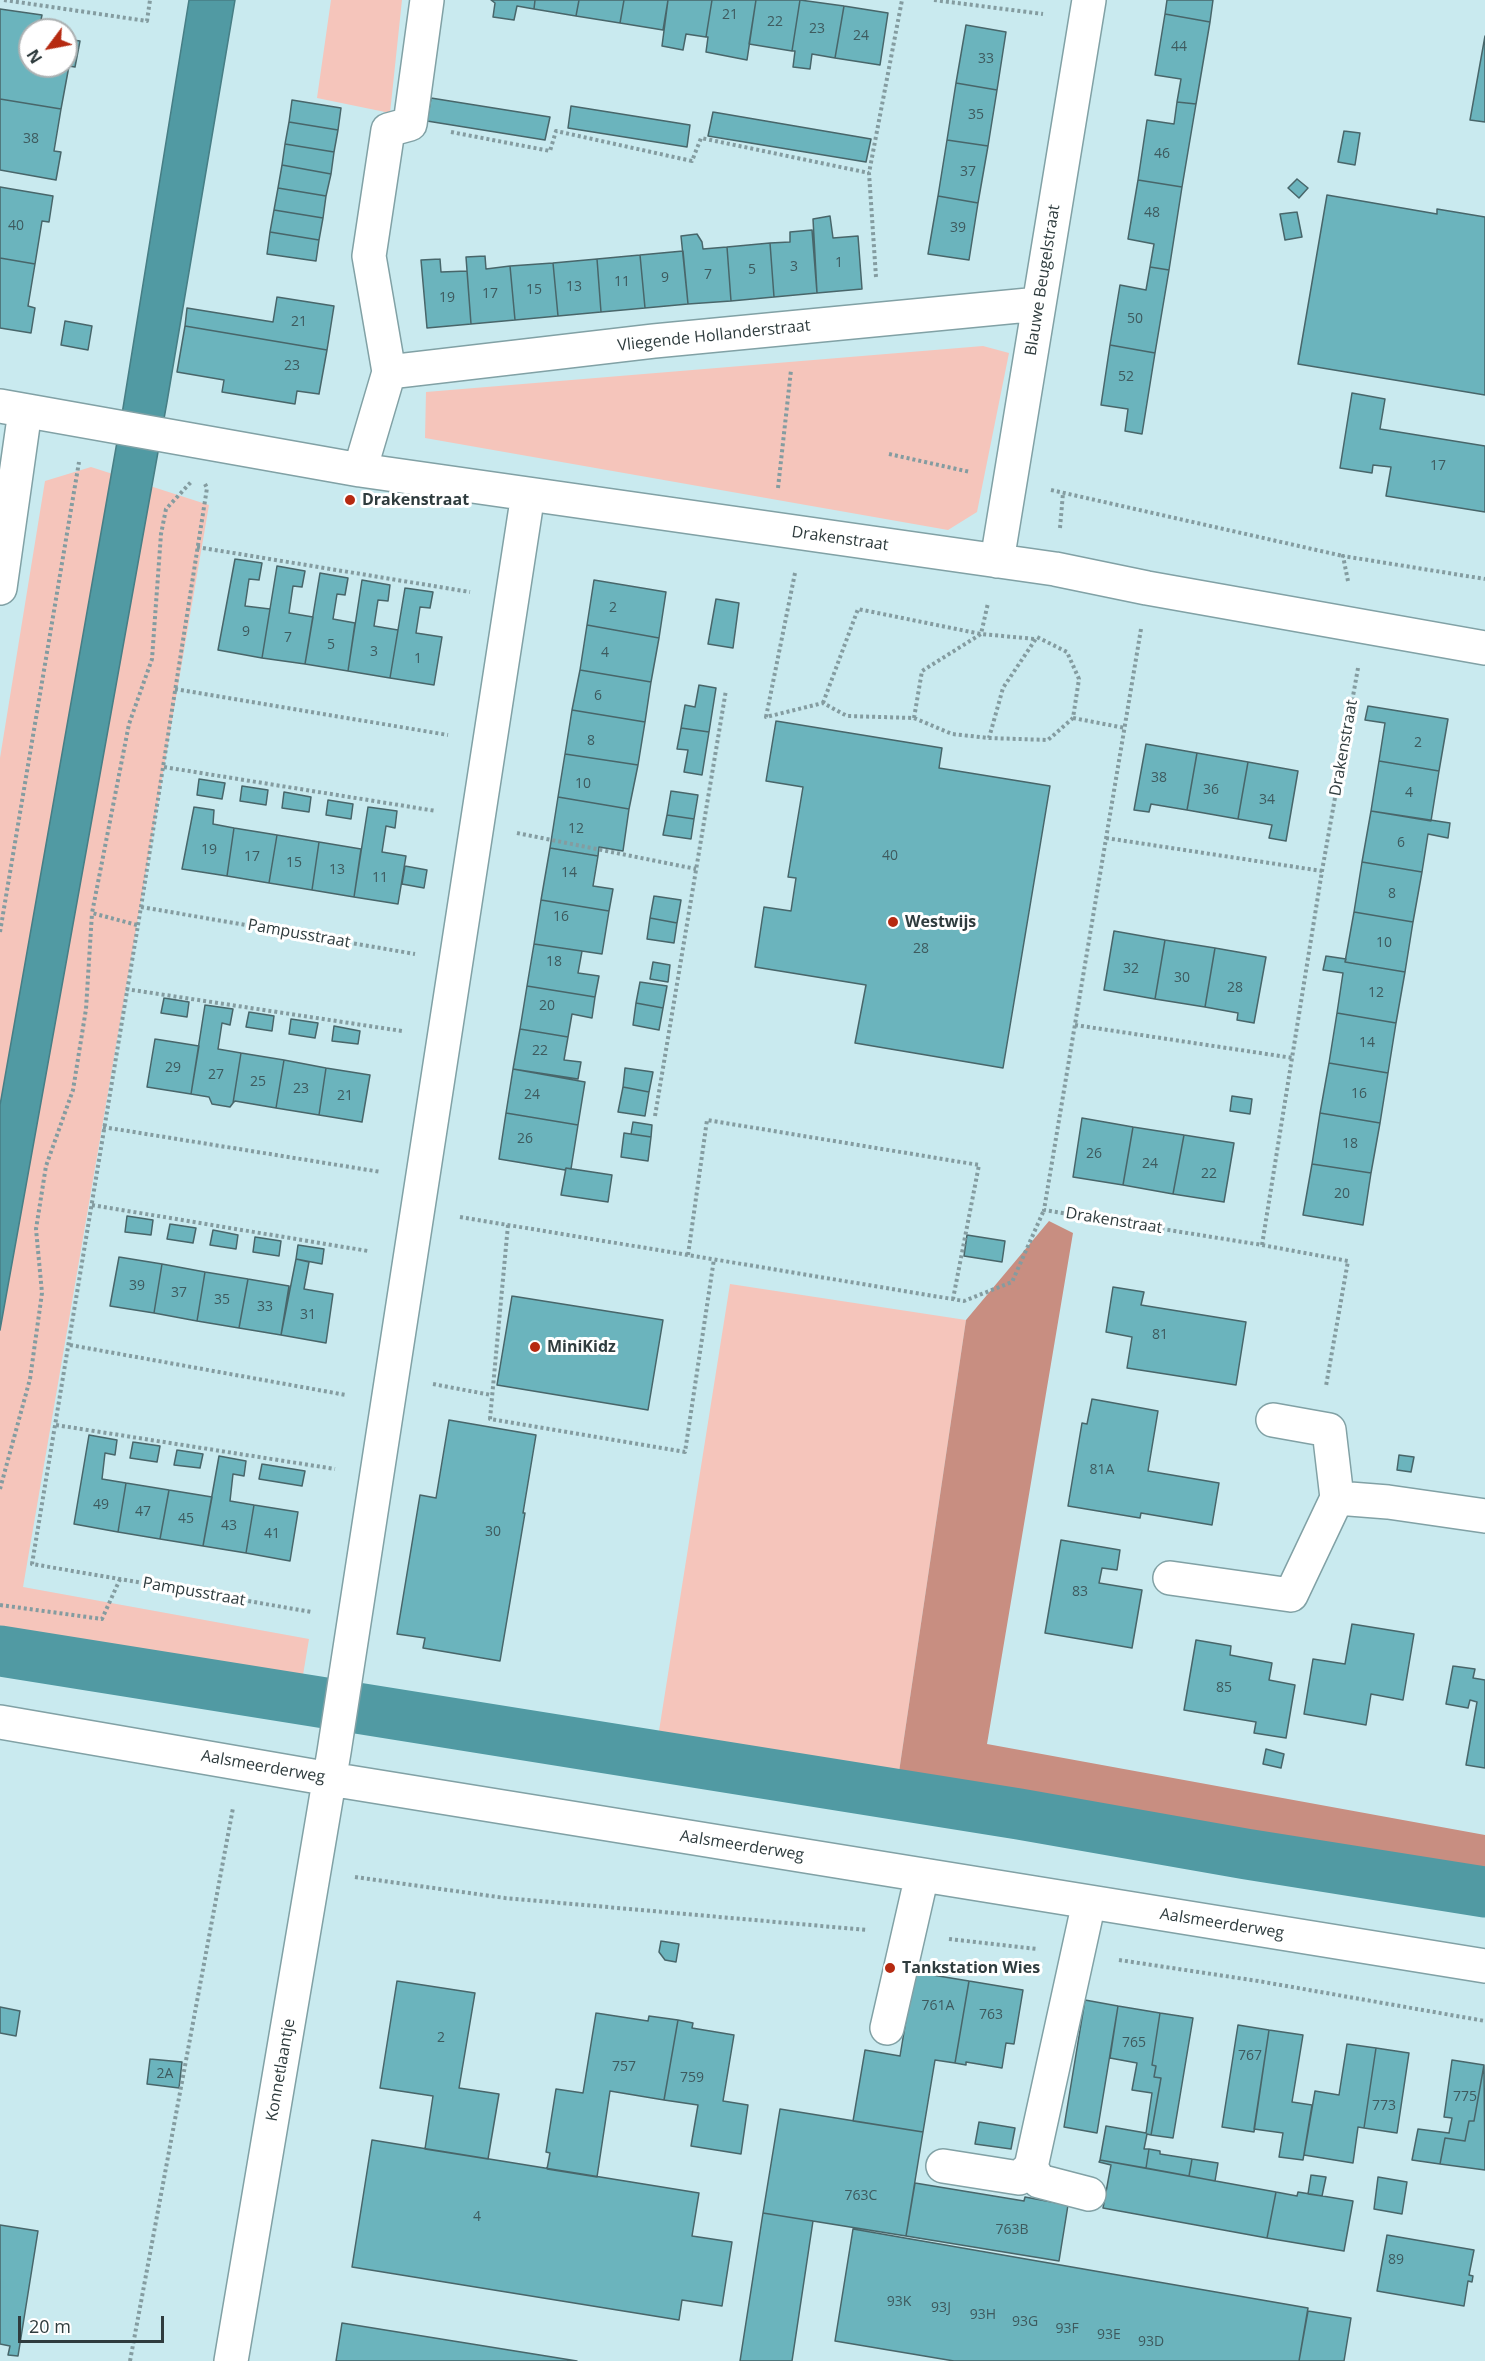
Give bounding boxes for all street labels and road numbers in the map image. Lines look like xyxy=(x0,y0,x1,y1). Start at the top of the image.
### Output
street label: Blauwe Beugelstraat xyxy=(1022,203,1064,357)
street label: Vliegende Hollanderstraat xyxy=(617,316,811,356)
street label: Drakenstraat xyxy=(790,523,890,555)
street label: Drakenstraat xyxy=(1326,698,1362,798)
street label: Pampusstraat xyxy=(246,916,352,952)
street label: Drakenstraat xyxy=(1064,1204,1164,1238)
street label: Pampusstraat xyxy=(141,1574,247,1610)
street label: Aalsmeerderweg xyxy=(200,1747,326,1787)
street label: Aalsmeerderweg xyxy=(679,1827,805,1865)
street label: Aalsmeerderweg xyxy=(1159,1905,1285,1943)
street label: Konnetlaantje xyxy=(263,2017,299,2123)

